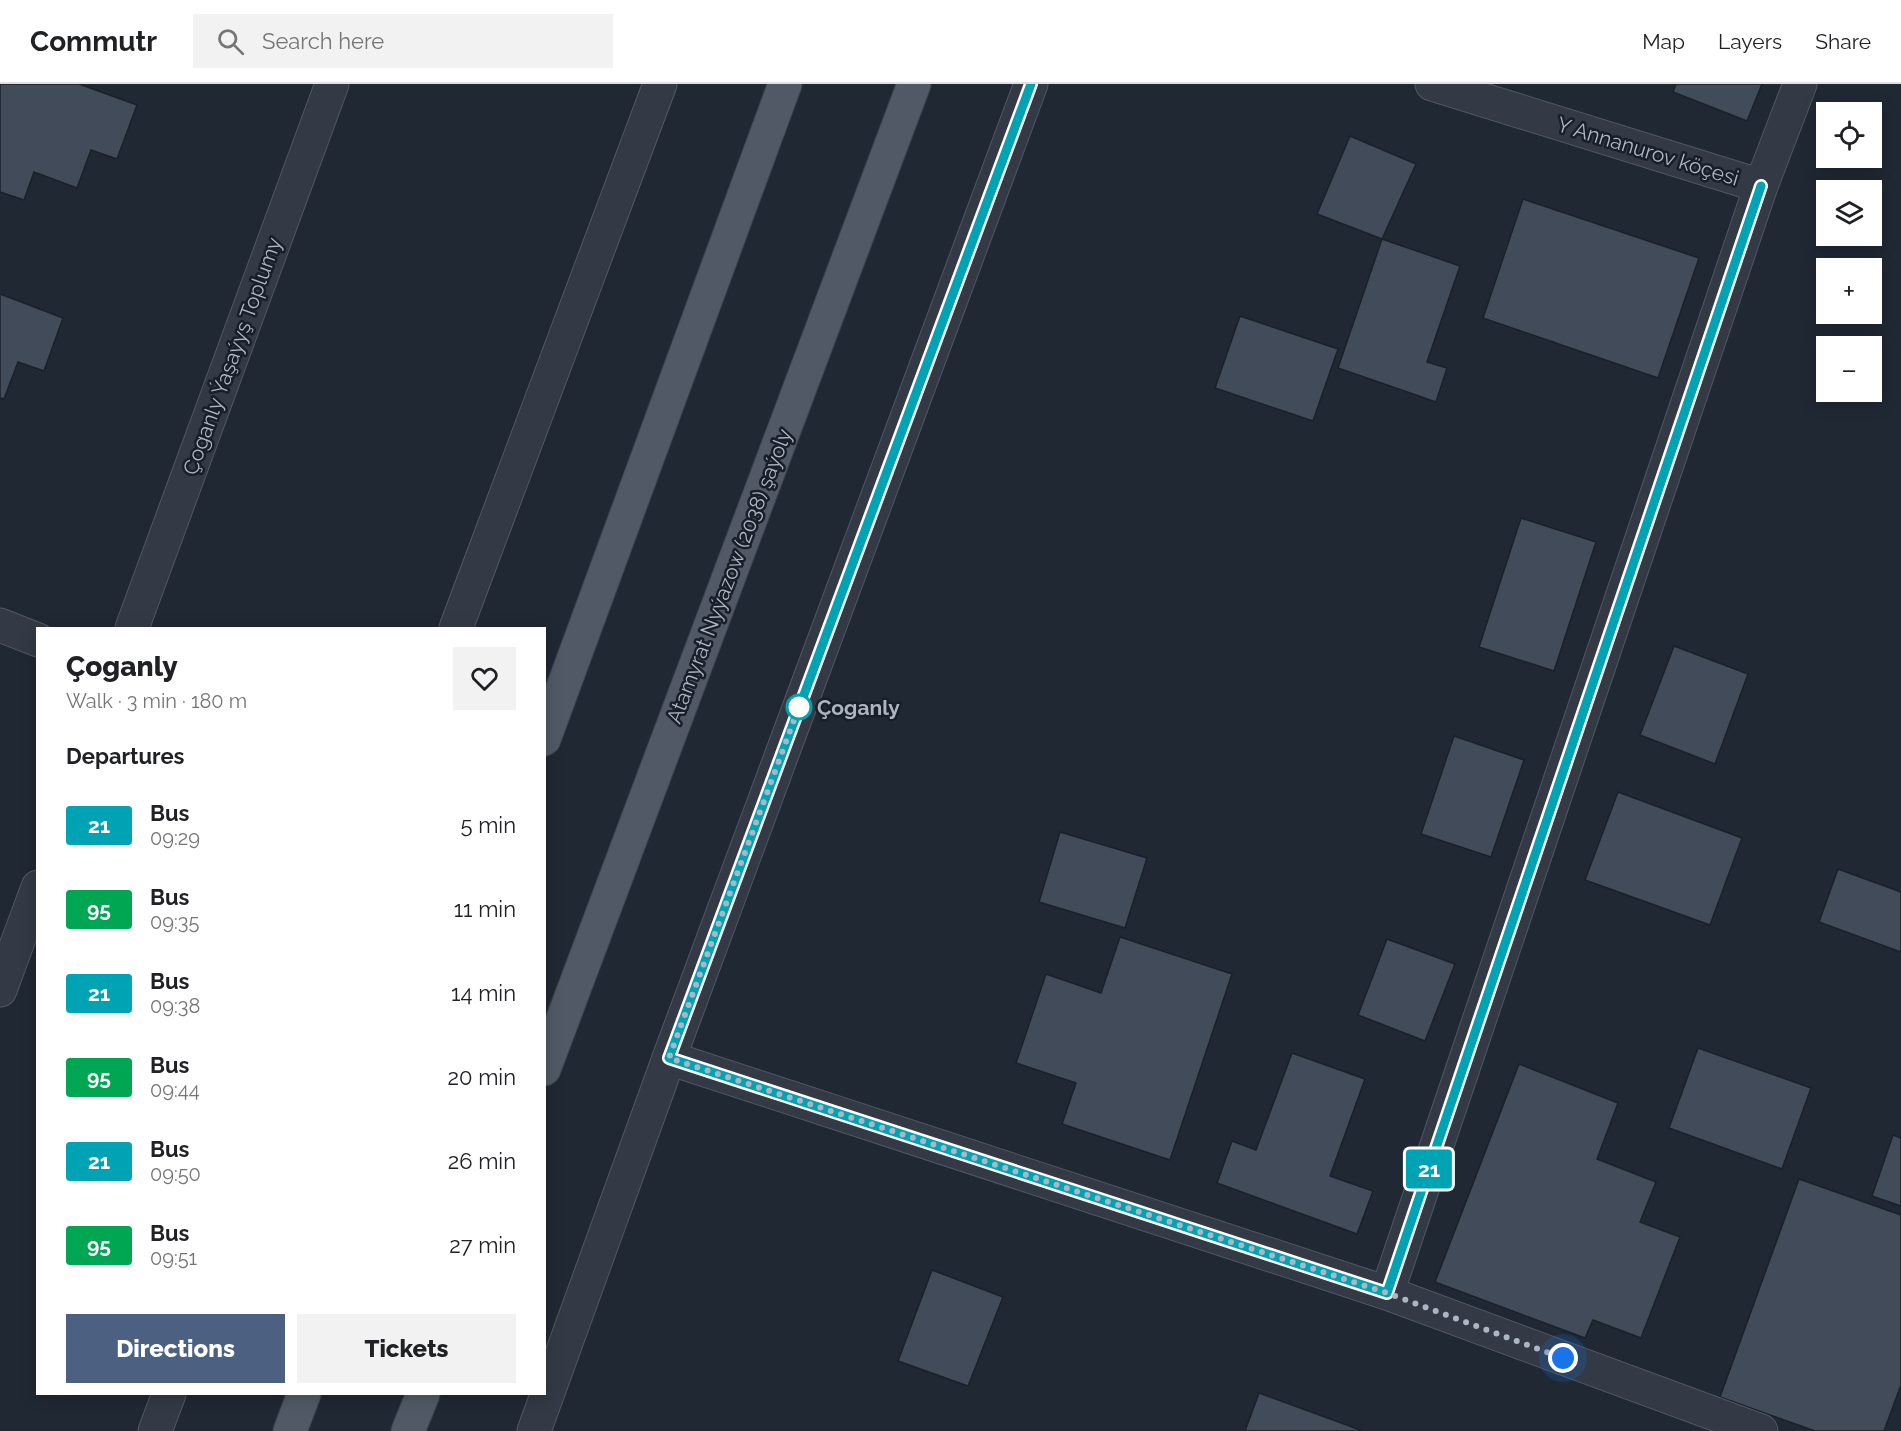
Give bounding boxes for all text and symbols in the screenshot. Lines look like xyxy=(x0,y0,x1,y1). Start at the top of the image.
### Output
search box xyxy=(193,14,613,68)
text: Commutr xyxy=(30,25,157,58)
icon: search xyxy=(214,25,247,58)
text: Search here xyxy=(262,28,384,54)
text: Map xyxy=(1642,29,1685,54)
text: Layers xyxy=(1718,29,1782,54)
text: Share xyxy=(1815,29,1871,54)
map controls xyxy=(1816,102,1882,402)
button: locate xyxy=(1816,102,1882,168)
street label: Y Annanurov köçesi xyxy=(1554,111,1742,191)
button: layers xyxy=(1816,180,1882,246)
street label: Çoganly Ýaşaýyş Toplumy xyxy=(177,234,287,478)
button: + xyxy=(1816,258,1882,324)
button: − xyxy=(1816,336,1882,402)
street label: Atamyrat Nyýazow (2038) şaýoly xyxy=(661,425,797,727)
button: heart xyxy=(453,647,516,710)
text: Çoganly xyxy=(66,650,178,683)
text: Walk · 3 min · 180 m xyxy=(66,689,247,713)
marker: Çoganly xyxy=(786,694,812,720)
place label: Çoganly xyxy=(817,695,900,720)
text: Departures xyxy=(66,743,184,769)
text: Bus xyxy=(150,800,189,826)
text: 5 min xyxy=(461,812,516,838)
text: 21 xyxy=(88,813,110,838)
text: 09:29 xyxy=(150,826,200,850)
text: Bus xyxy=(150,884,189,910)
text: 11 min xyxy=(454,896,516,922)
text: 95 xyxy=(87,897,111,922)
text: 09:35 xyxy=(150,910,199,934)
text: Bus xyxy=(150,968,189,994)
text: 14 min xyxy=(451,980,516,1006)
text: 21 xyxy=(88,981,110,1006)
text: 09:38 xyxy=(150,994,200,1018)
text: Bus xyxy=(150,1052,189,1078)
text: 20 min xyxy=(448,1064,516,1090)
text: 95 xyxy=(87,1065,111,1090)
text: 09:44 xyxy=(150,1078,200,1102)
text: Bus xyxy=(150,1136,189,1162)
text: 26 min xyxy=(448,1148,516,1174)
text: 21 xyxy=(88,1149,110,1174)
line badge: 21 xyxy=(1402,1150,1456,1188)
text: 21 xyxy=(1418,1157,1440,1182)
text: 09:50 xyxy=(150,1162,201,1186)
text: Bus xyxy=(150,1220,189,1246)
text: 27 min xyxy=(449,1232,516,1258)
text: 95 xyxy=(87,1233,111,1258)
text: 09:51 xyxy=(150,1246,197,1270)
button: Directions xyxy=(66,1314,285,1383)
button: Tickets xyxy=(297,1314,516,1383)
your location xyxy=(1548,1343,1578,1373)

